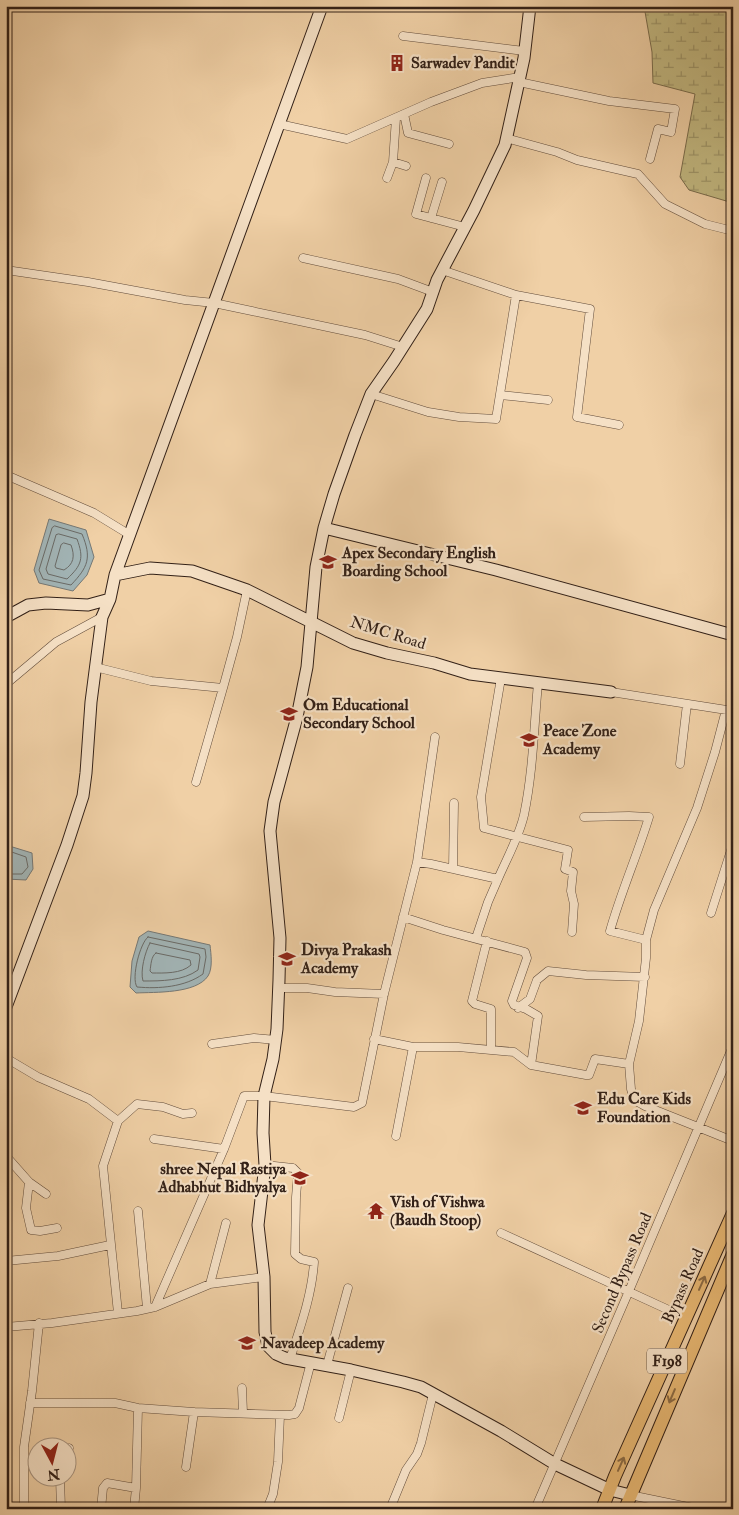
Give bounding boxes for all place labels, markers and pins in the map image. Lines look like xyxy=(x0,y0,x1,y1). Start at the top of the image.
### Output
building icon: Sarwadev Pandit xyxy=(387,53,407,73)
place label: Sarwadev Pandit xyxy=(411,53,515,73)
place label: Apex Secondary English Boarding School xyxy=(341,543,497,582)
school or university icon: Apex Secondary English Boarding School xyxy=(318,552,338,572)
place label: Om Educational Secondary School xyxy=(303,695,416,734)
school or university icon: Om Educational Secondary School xyxy=(279,704,299,724)
place label: Peace Zone Academy xyxy=(542,721,617,760)
school or university icon: Peace Zone Academy xyxy=(519,730,539,750)
place label: Divya Prakash Academy xyxy=(300,940,392,979)
school or university icon: Divya Prakash Academy xyxy=(277,949,297,969)
place label: Edu Care Kids Foundation xyxy=(597,1089,691,1127)
school or university icon: Edu Care Kids Foundation xyxy=(573,1098,593,1118)
place label: shree Nepal Rastiya Adhabhut Bidhyalya xyxy=(157,1159,286,1198)
school or university icon: shree Nepal Rastiya Adhabhut Bidhyalya xyxy=(290,1168,310,1188)
place label: Vish of Vishwa (Baudh Stoop) xyxy=(389,1192,485,1231)
temple icon: Vish of Vishwa (Baudh Stoop) xyxy=(366,1201,386,1221)
school or university icon: Navadeep Academy xyxy=(237,1333,257,1353)
place label: Navadeep Academy xyxy=(260,1333,385,1354)

